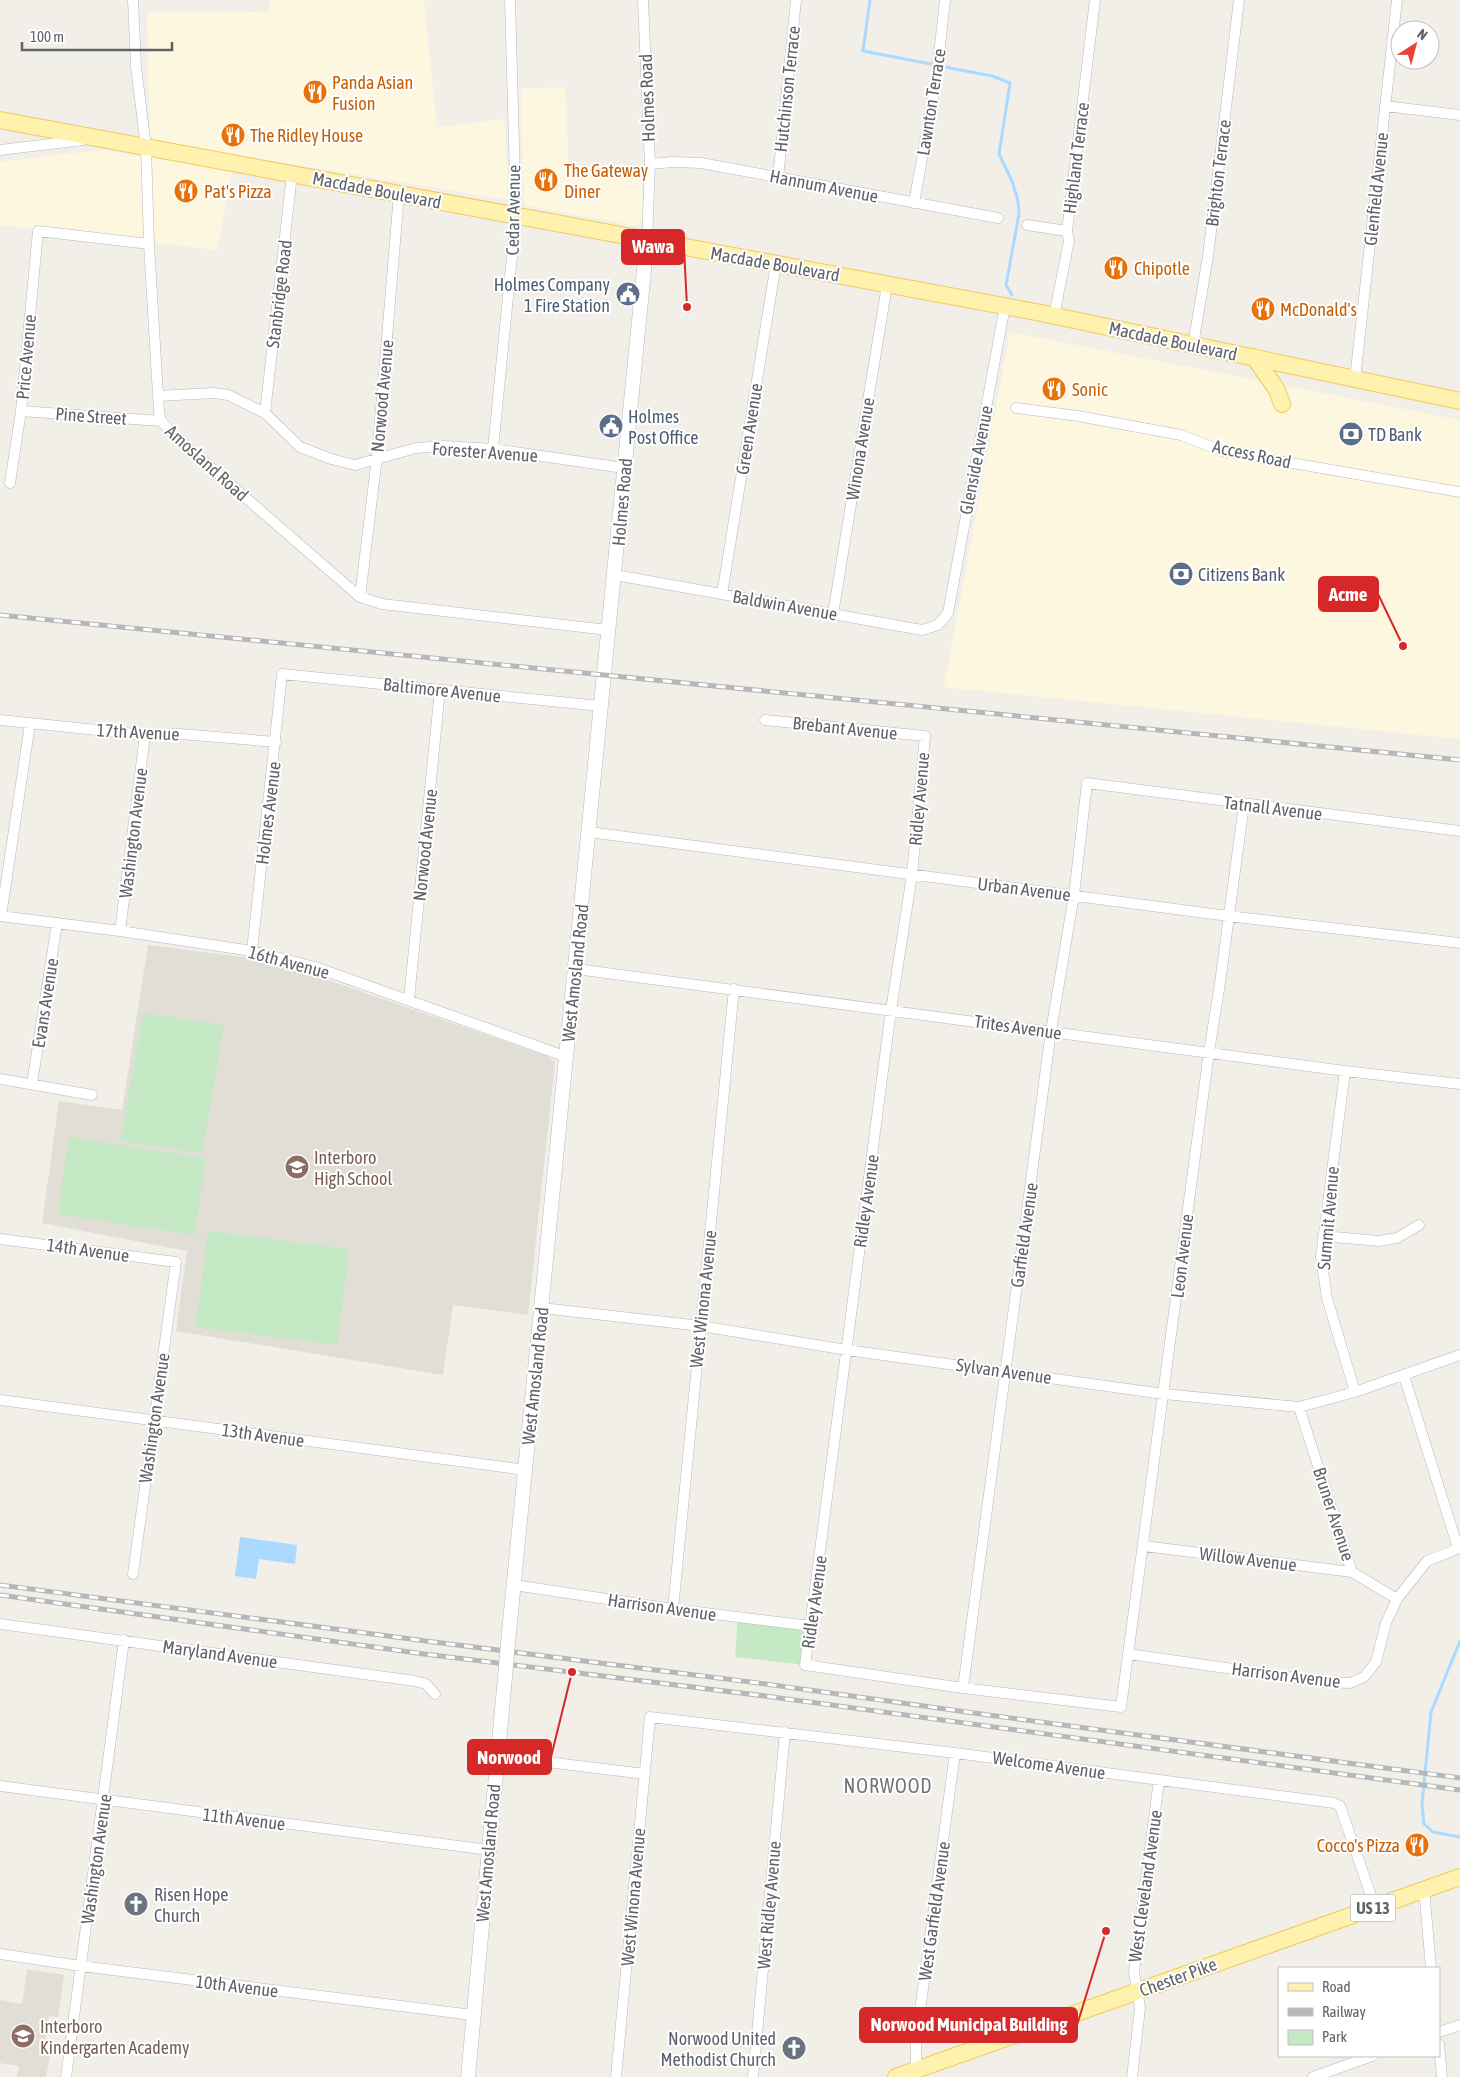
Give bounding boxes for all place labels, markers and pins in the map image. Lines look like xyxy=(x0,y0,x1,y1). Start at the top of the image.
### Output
place label: Panda Asian Fusion xyxy=(332,72,413,114)
restaurant icon: Panda Asian Fusion xyxy=(302,79,328,105)
restaurant icon: The Ridley House xyxy=(220,122,246,148)
place label: The Ridley House xyxy=(250,125,363,146)
place label: The Gateway Diner xyxy=(564,160,648,202)
restaurant icon: The Gateway Diner xyxy=(533,167,559,193)
restaurant icon: Pat's Pizza xyxy=(173,178,199,204)
place label: Pat's Pizza xyxy=(204,181,272,202)
callout: Wawa xyxy=(622,230,684,264)
restaurant icon: Chipotle xyxy=(1103,255,1129,281)
place label: Chipotle xyxy=(1134,258,1190,279)
place label: Holmes Company 1 Fire Station xyxy=(494,274,610,316)
public building icon: Holmes Company 1 Fire Station xyxy=(615,281,641,307)
restaurant icon: McDonald's xyxy=(1250,296,1276,322)
place label: McDonald's xyxy=(1280,299,1357,320)
restaurant icon: Sonic xyxy=(1041,376,1067,402)
place label: Sonic xyxy=(1072,379,1108,400)
place label: Holmes Post Office xyxy=(628,406,698,448)
public building icon: Holmes Post Office xyxy=(598,413,624,439)
bank icon: TD Bank xyxy=(1338,421,1364,447)
place label: TD Bank xyxy=(1368,424,1422,445)
bank icon: Citizens Bank xyxy=(1168,561,1194,587)
place label: Citizens Bank xyxy=(1198,564,1285,585)
callout: Acme xyxy=(1319,577,1378,611)
place label: Interboro High School xyxy=(314,1147,392,1189)
school or university icon: Interboro High School xyxy=(284,1154,310,1180)
callout: Norwood xyxy=(468,1740,551,1774)
restaurant icon: Cocco's Pizza xyxy=(1404,1832,1430,1858)
place label: Cocco's Pizza xyxy=(1317,1835,1400,1856)
place label: Risen Hope Church xyxy=(154,1884,228,1926)
church icon: Risen Hope Church xyxy=(123,1891,149,1917)
callout: Norwood Municipal Building xyxy=(860,2008,1077,2042)
place label: Interboro Kindergarten Academy xyxy=(40,2016,189,2058)
school or university icon: Interboro Kindergarten Academy xyxy=(10,2023,36,2049)
place label: Norwood United Methodist Church xyxy=(660,2028,776,2070)
church icon: Norwood United Methodist Church xyxy=(781,2035,807,2061)

